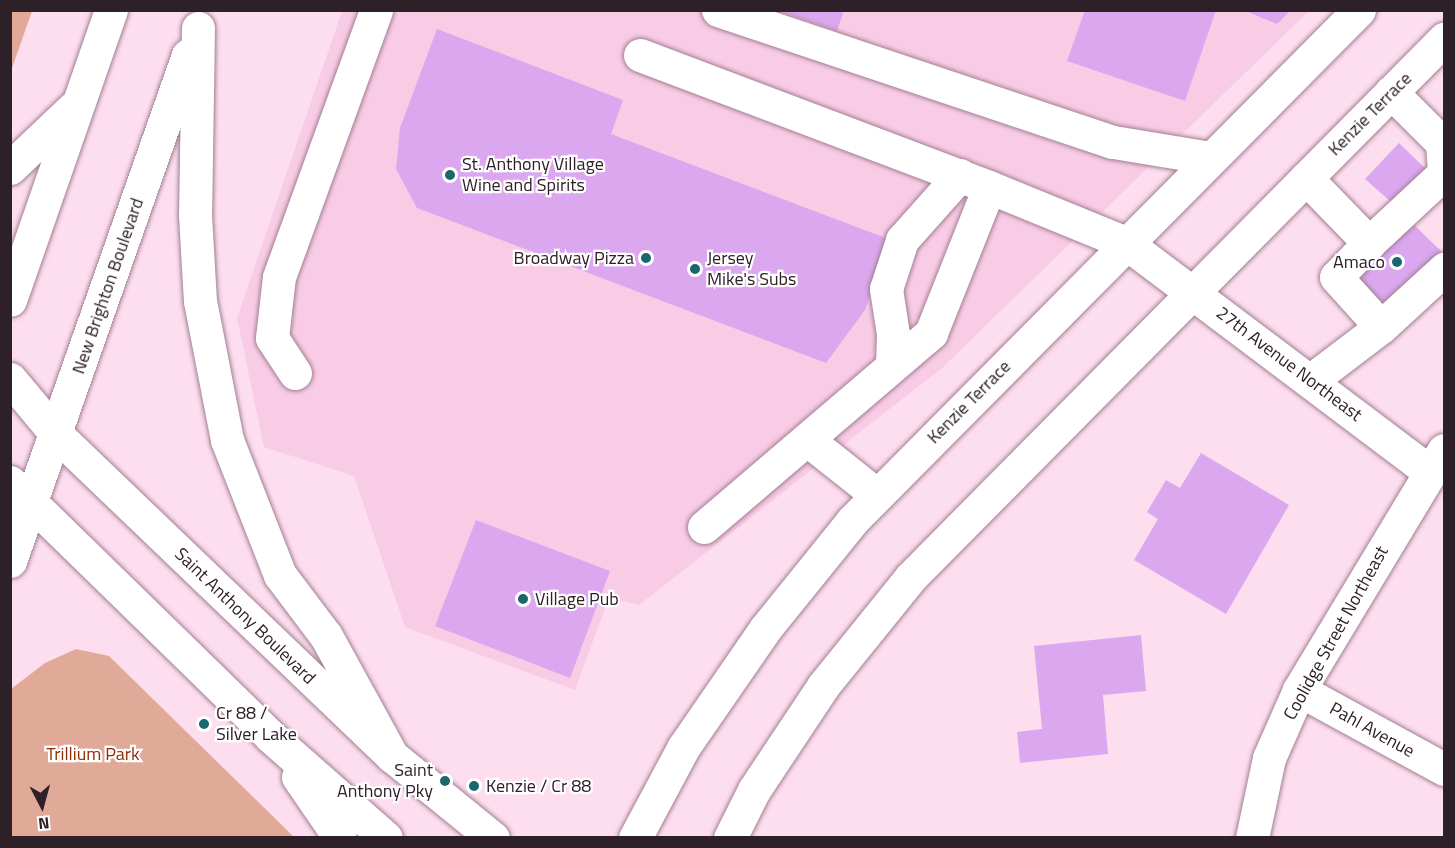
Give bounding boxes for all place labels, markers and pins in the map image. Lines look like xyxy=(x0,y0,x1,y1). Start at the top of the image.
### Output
place label: St. Anthony Village Wine and Spirits xyxy=(462,154,604,196)
marker: St. Anthony Village Wine and Spirits xyxy=(443,168,457,182)
place label: Broadway Pizza xyxy=(514,247,634,269)
place label: Jersey Mike's Subs xyxy=(707,248,796,290)
marker: Broadway Pizza xyxy=(639,251,653,265)
place label: Amaco xyxy=(1333,251,1385,273)
marker: Amaco xyxy=(1390,255,1404,269)
marker: Jersey Mike's Subs xyxy=(688,262,702,276)
place label: Village Pub xyxy=(535,588,619,610)
marker: Village Pub xyxy=(516,592,530,606)
place label: Cr 88 / Silver Lake xyxy=(216,703,297,746)
marker: Cr 88 / Silver Lake xyxy=(197,717,211,731)
place label: Saint Anthony Pky xyxy=(337,760,433,802)
marker: Saint Anthony Pky xyxy=(438,774,452,788)
place label: Kenzie / Cr 88 xyxy=(486,775,591,797)
marker: Kenzie / Cr 88 xyxy=(467,779,481,793)

